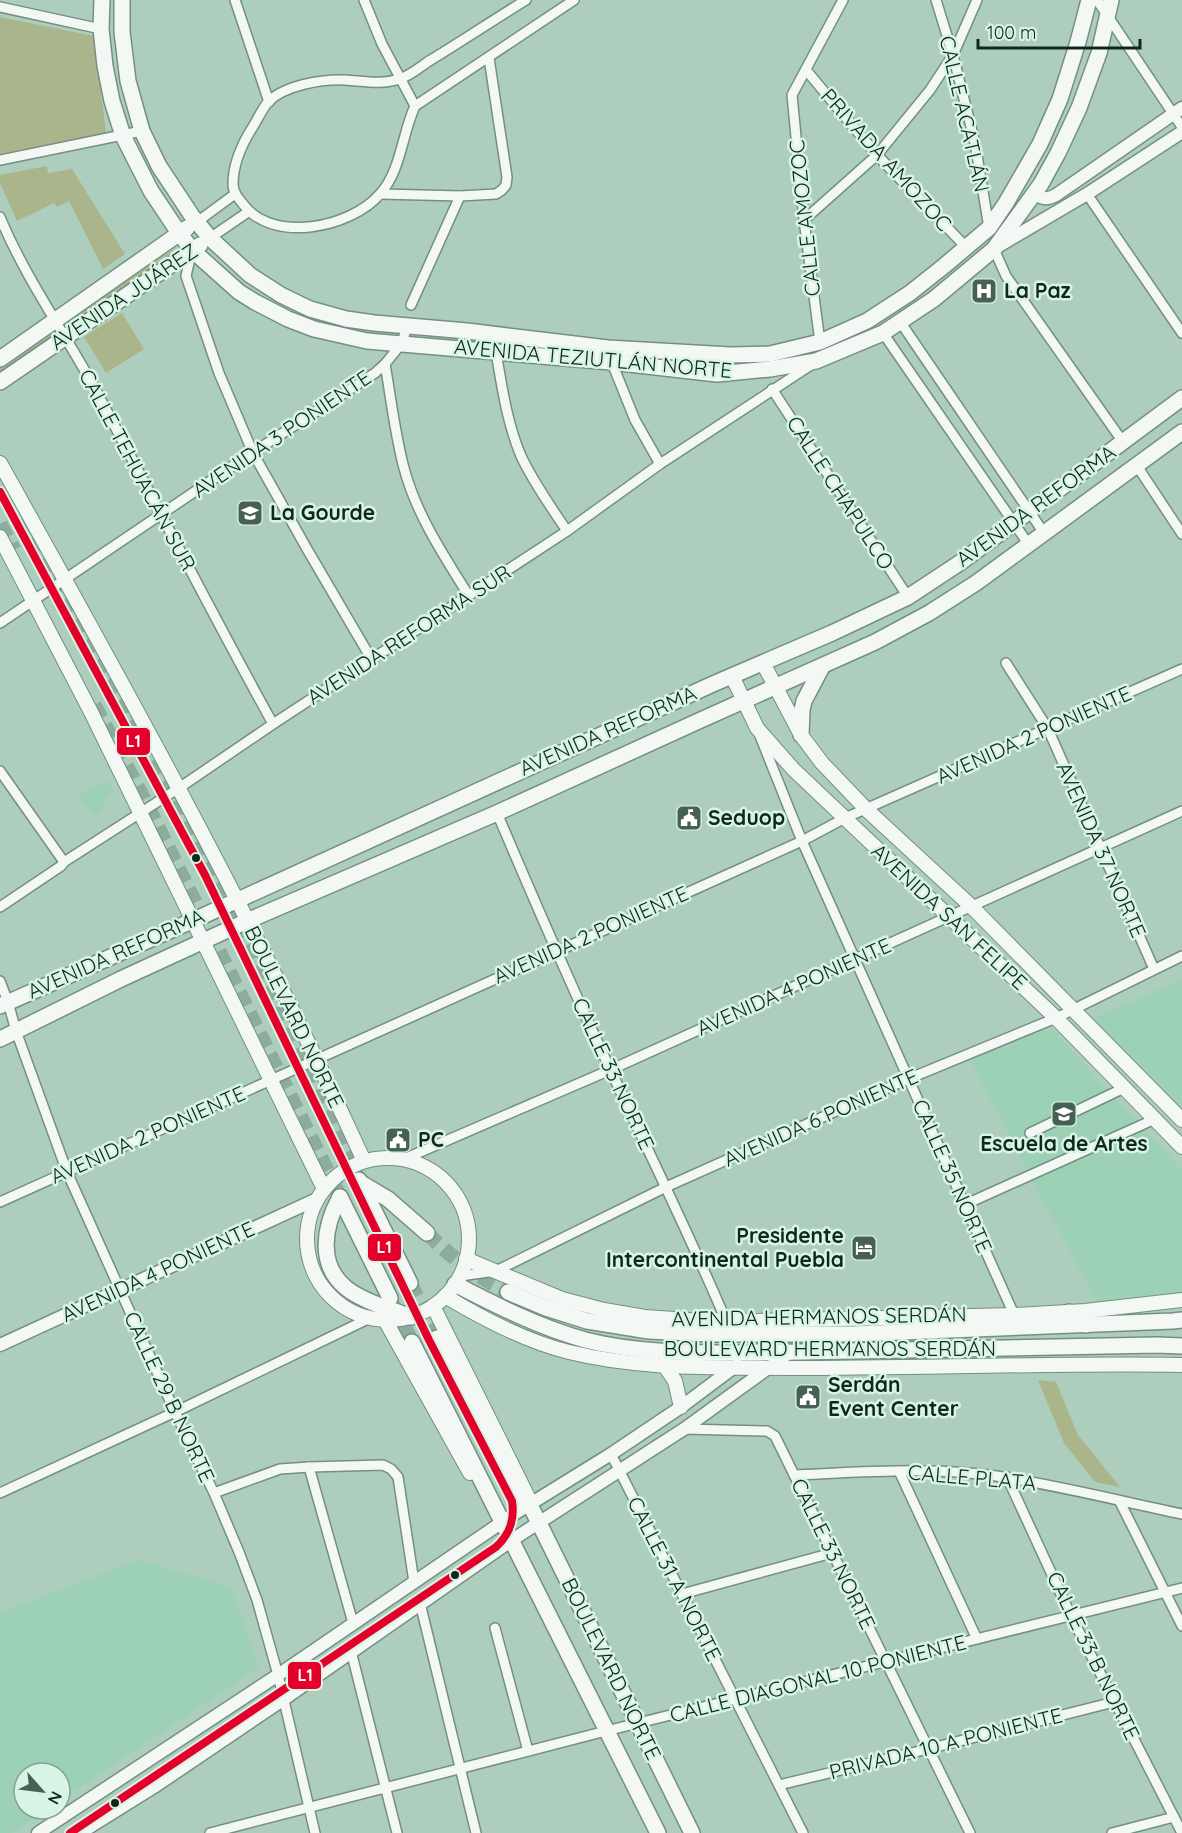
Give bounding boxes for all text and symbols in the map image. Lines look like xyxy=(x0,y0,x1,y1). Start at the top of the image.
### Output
scale bar xyxy=(978,12,1140,50)
text: 100 m xyxy=(987,21,1036,44)
street label: CALLE ACATLÁN xyxy=(934,33,996,195)
street label: PRIVADA AMOZOC xyxy=(816,83,958,236)
street label: CALLE AMOZOC xyxy=(783,138,825,298)
street label: AVENIDA JUÁREZ xyxy=(45,237,202,355)
hospital icon: La Paz xyxy=(969,276,999,306)
place label: La Paz xyxy=(1004,277,1071,303)
street label: AVENIDA TEZIUTLÁN NORTE xyxy=(453,333,733,383)
street label: CALLE TEHUACÁN SUR xyxy=(74,364,202,575)
street label: AVENIDA 3 PONIENTE xyxy=(187,364,376,503)
street label: CALLE CHAPULCO xyxy=(781,411,900,574)
street label: AVENIDA REFORMA xyxy=(950,438,1120,572)
school or university icon: La Gourde xyxy=(235,498,265,528)
place label: La Gourde xyxy=(270,499,375,525)
street label: AVENIDA REFORMA SUR xyxy=(302,559,515,710)
street label: AVENIDA REFORMA xyxy=(515,679,700,781)
street label: AVENIDA 2 PONIENTE xyxy=(932,679,1135,789)
line badge: L1 xyxy=(116,727,151,756)
text: L1 xyxy=(125,731,141,751)
street label: AVENIDA 37 NORTE xyxy=(1051,758,1152,942)
public building icon: Seduop xyxy=(674,803,704,833)
place label: Seduop xyxy=(708,804,785,830)
street label: AVENIDA SAN FELIPE xyxy=(866,837,1033,995)
unlabelled marker xyxy=(190,852,202,864)
street label: AVENIDA 2 PONIENTE xyxy=(489,879,692,989)
street label: AVENIDA REFORMA xyxy=(23,902,208,1004)
street label: BOULEVARD NORTE xyxy=(240,921,350,1112)
street label: AVENIDA 4 PONIENTE xyxy=(692,931,895,1041)
street label: CALLE 33 NORTE xyxy=(567,993,661,1154)
street label: AVENIDA 6 PONIENTE xyxy=(719,1062,922,1172)
street label: AVENIDA 2 PONIENTE xyxy=(46,1079,249,1189)
street label: CALLE 35 NORTE xyxy=(907,1095,998,1256)
school or university icon: Escuela de Artes xyxy=(1049,1099,1079,1129)
public building icon: PC xyxy=(383,1125,413,1155)
place label: PC xyxy=(418,1126,444,1152)
place label: Escuela de Artes xyxy=(980,1130,1148,1156)
street label: AVENIDA 4 PONIENTE xyxy=(57,1215,258,1327)
place label: Presidente Intercontinental Puebla xyxy=(606,1222,844,1272)
line badge: L1 xyxy=(367,1233,402,1262)
hotel icon: Presidente Intercontinental Puebla xyxy=(849,1233,879,1263)
text: L1 xyxy=(376,1237,392,1257)
street label: AVENIDA HERMANOS SERDÁN xyxy=(671,1300,967,1332)
street label: CALLE 29 B NORTE xyxy=(119,1307,221,1486)
street label: BOULEVARD HERMANOS SERDÁN xyxy=(664,1335,996,1361)
place label: Serdán Event Center xyxy=(828,1371,959,1421)
public building icon: Serdán Event Center xyxy=(793,1382,823,1412)
street label: CALLE PLATA xyxy=(907,1458,1037,1496)
street label: CALLE 33 NORTE xyxy=(786,1474,882,1633)
street label: CALLE 31 A NORTE xyxy=(622,1492,728,1665)
street label: CALLE 33 B NORTE xyxy=(1042,1567,1146,1744)
unlabelled marker xyxy=(449,1569,461,1581)
street label: BOULEVARD NORTE xyxy=(557,1573,667,1764)
street label: CALLE DIAGONAL 10 PONIENTE xyxy=(667,1629,969,1727)
line badge: L1 xyxy=(287,1661,322,1690)
text: L1 xyxy=(297,1665,313,1685)
street label: PRIVADA 10 A PONIENTE xyxy=(827,1701,1065,1785)
north arrow xyxy=(12,1761,72,1821)
text: N xyxy=(44,1788,67,1808)
unlabelled marker xyxy=(109,1797,121,1809)

